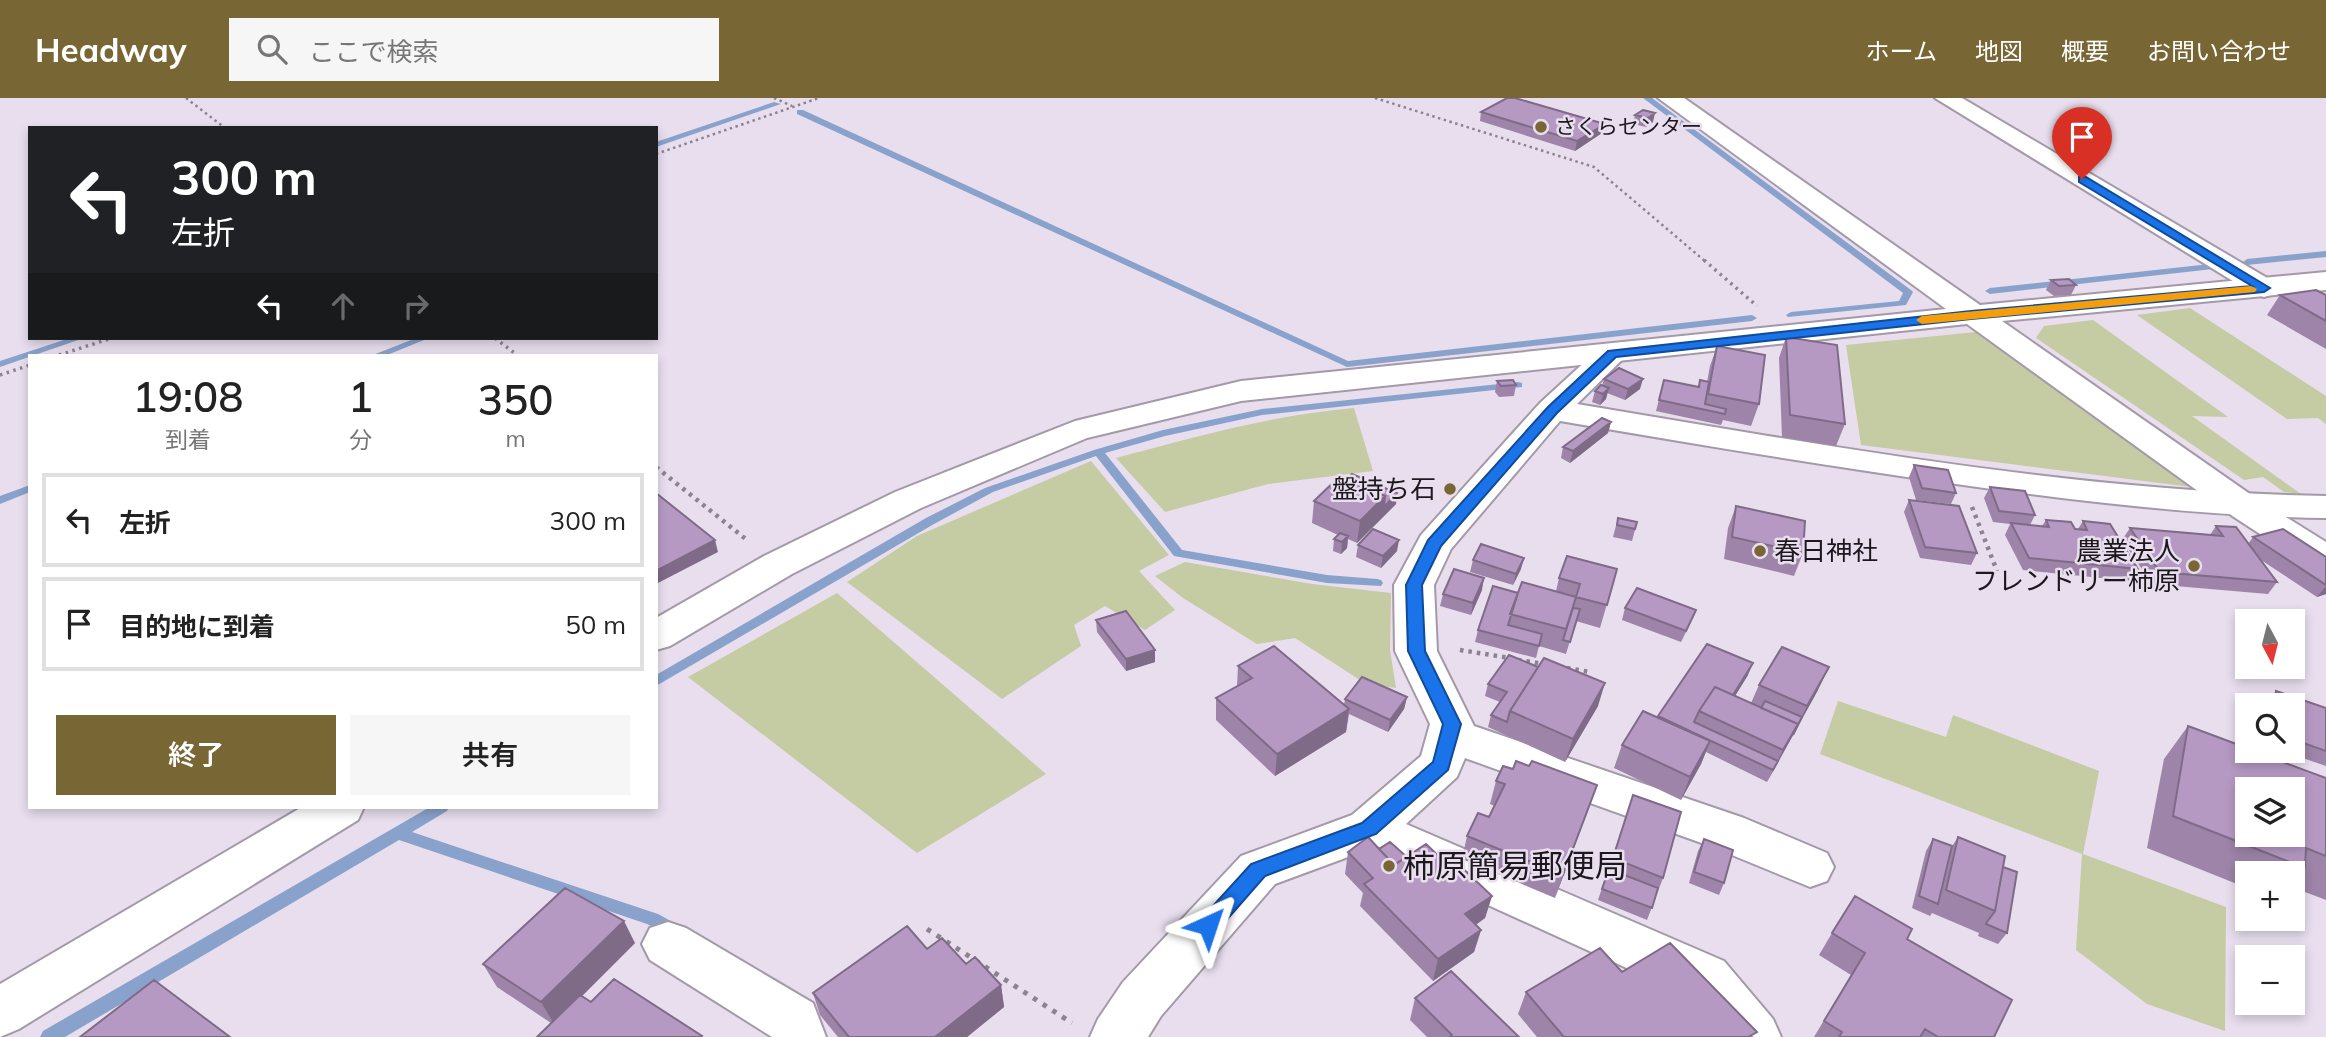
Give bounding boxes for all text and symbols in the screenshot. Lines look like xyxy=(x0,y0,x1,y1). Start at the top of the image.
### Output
search box xyxy=(229,18,719,81)
text: Headway xyxy=(35,29,187,70)
icon: search xyxy=(253,30,291,68)
text: ここで検索 xyxy=(309,35,439,68)
text: ホーム xyxy=(1866,36,1937,66)
text: 地図 xyxy=(1975,36,2023,66)
text: 概要 xyxy=(2061,36,2109,66)
text: お問い合わせ xyxy=(2147,36,2291,66)
pin xyxy=(2052,107,2112,179)
place label: さくらセンター xyxy=(1555,113,1702,139)
icon: arrive xyxy=(2063,118,2101,156)
marker: さくらセンター xyxy=(1533,119,1549,135)
text: 300 m xyxy=(171,146,317,207)
icon: left xyxy=(56,154,147,245)
text: 左折 xyxy=(171,212,235,252)
icon: left xyxy=(251,287,289,325)
icon: ahead xyxy=(324,287,362,325)
icon: right xyxy=(397,287,435,325)
text: 19:08 xyxy=(133,370,243,423)
text: 1 xyxy=(348,370,373,423)
text: 350 xyxy=(478,373,553,426)
text: m xyxy=(505,424,526,453)
text: 到着 xyxy=(165,425,211,454)
text: 分 xyxy=(349,425,372,454)
place label: 盤持ち石 xyxy=(1332,472,1436,505)
marker: 盤持ち石 xyxy=(1442,481,1458,497)
icon: left xyxy=(60,501,98,539)
text: 300 m xyxy=(550,504,626,537)
text: 左折 xyxy=(119,506,171,539)
place label: 春日神社 xyxy=(1774,534,1878,567)
place label: 農業法人 フレンドリー柿原 xyxy=(1972,534,2180,597)
marker: 春日神社 xyxy=(1752,543,1768,559)
marker: 農業法人 フレンドリー柿原 xyxy=(2186,558,2202,574)
icon: arrive xyxy=(60,605,98,643)
text: 50 m xyxy=(565,608,626,641)
north arrow xyxy=(2235,609,2305,679)
map controls xyxy=(2235,609,2305,1015)
text: 目的地に到着 xyxy=(119,610,275,643)
button: search xyxy=(2235,693,2305,763)
button: 終了 xyxy=(56,715,336,795)
button: 共有 xyxy=(350,715,630,795)
button: layers xyxy=(2235,777,2305,847)
place label: 柿原簡易郵便局 xyxy=(1403,845,1627,885)
marker: 柿原簡易郵便局 xyxy=(1381,858,1397,874)
button: + xyxy=(2235,861,2305,931)
position arrow xyxy=(1171,888,1245,962)
button: − xyxy=(2235,945,2305,1015)

